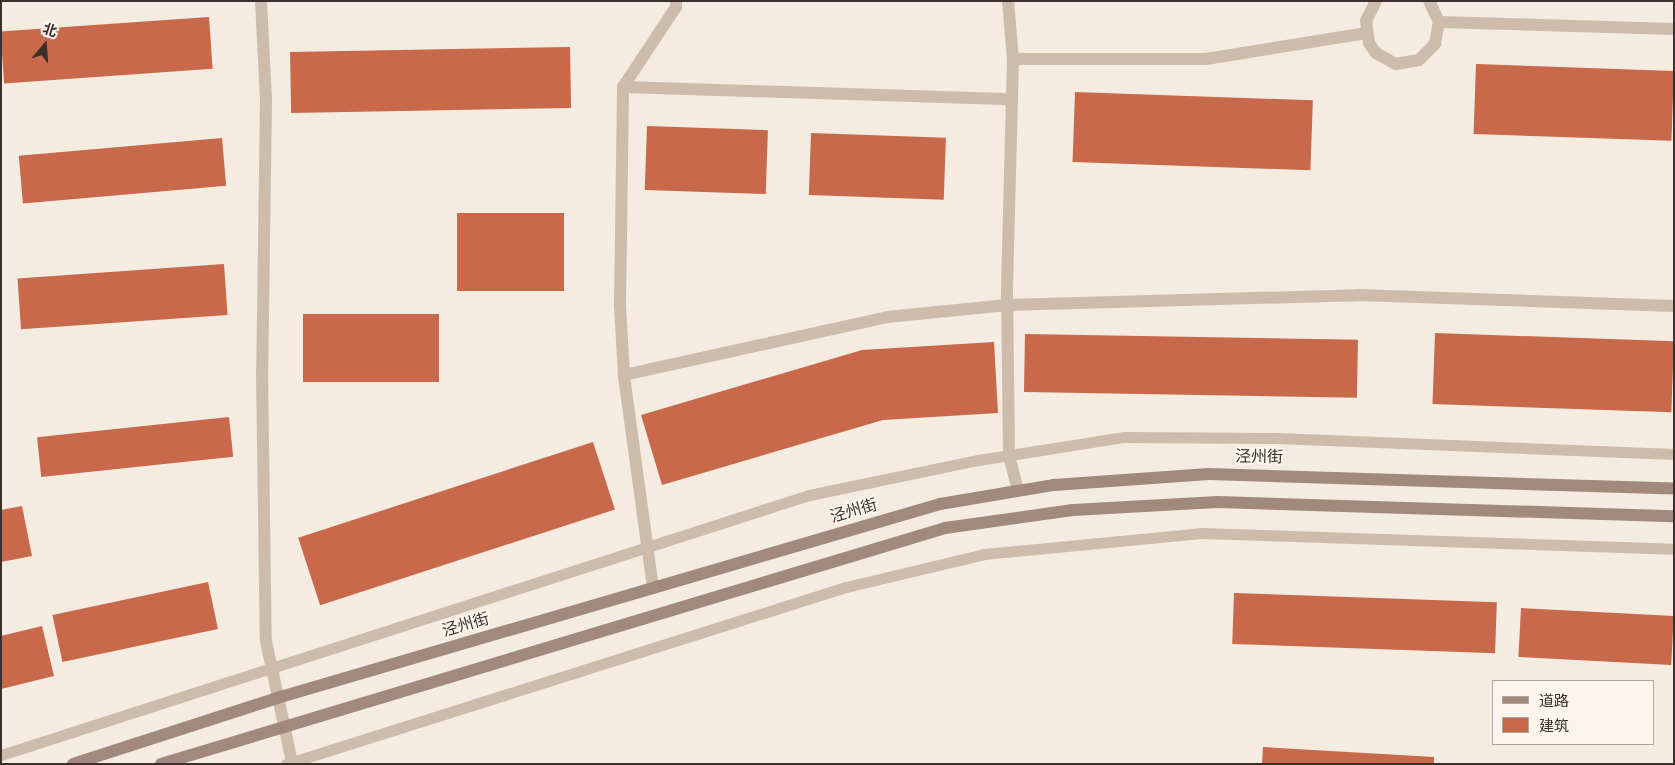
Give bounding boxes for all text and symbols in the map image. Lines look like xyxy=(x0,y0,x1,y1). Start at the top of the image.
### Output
north arrow xyxy=(20,20,70,70)
text: 北 xyxy=(41,20,59,41)
street label: 泾州街 xyxy=(1235,448,1283,468)
street label: 泾州街 xyxy=(828,496,880,528)
street label: 泾州街 xyxy=(440,610,492,642)
legend xyxy=(1492,680,1655,745)
text: 道路 xyxy=(1539,692,1569,711)
text: 建筑 xyxy=(1539,717,1569,736)

